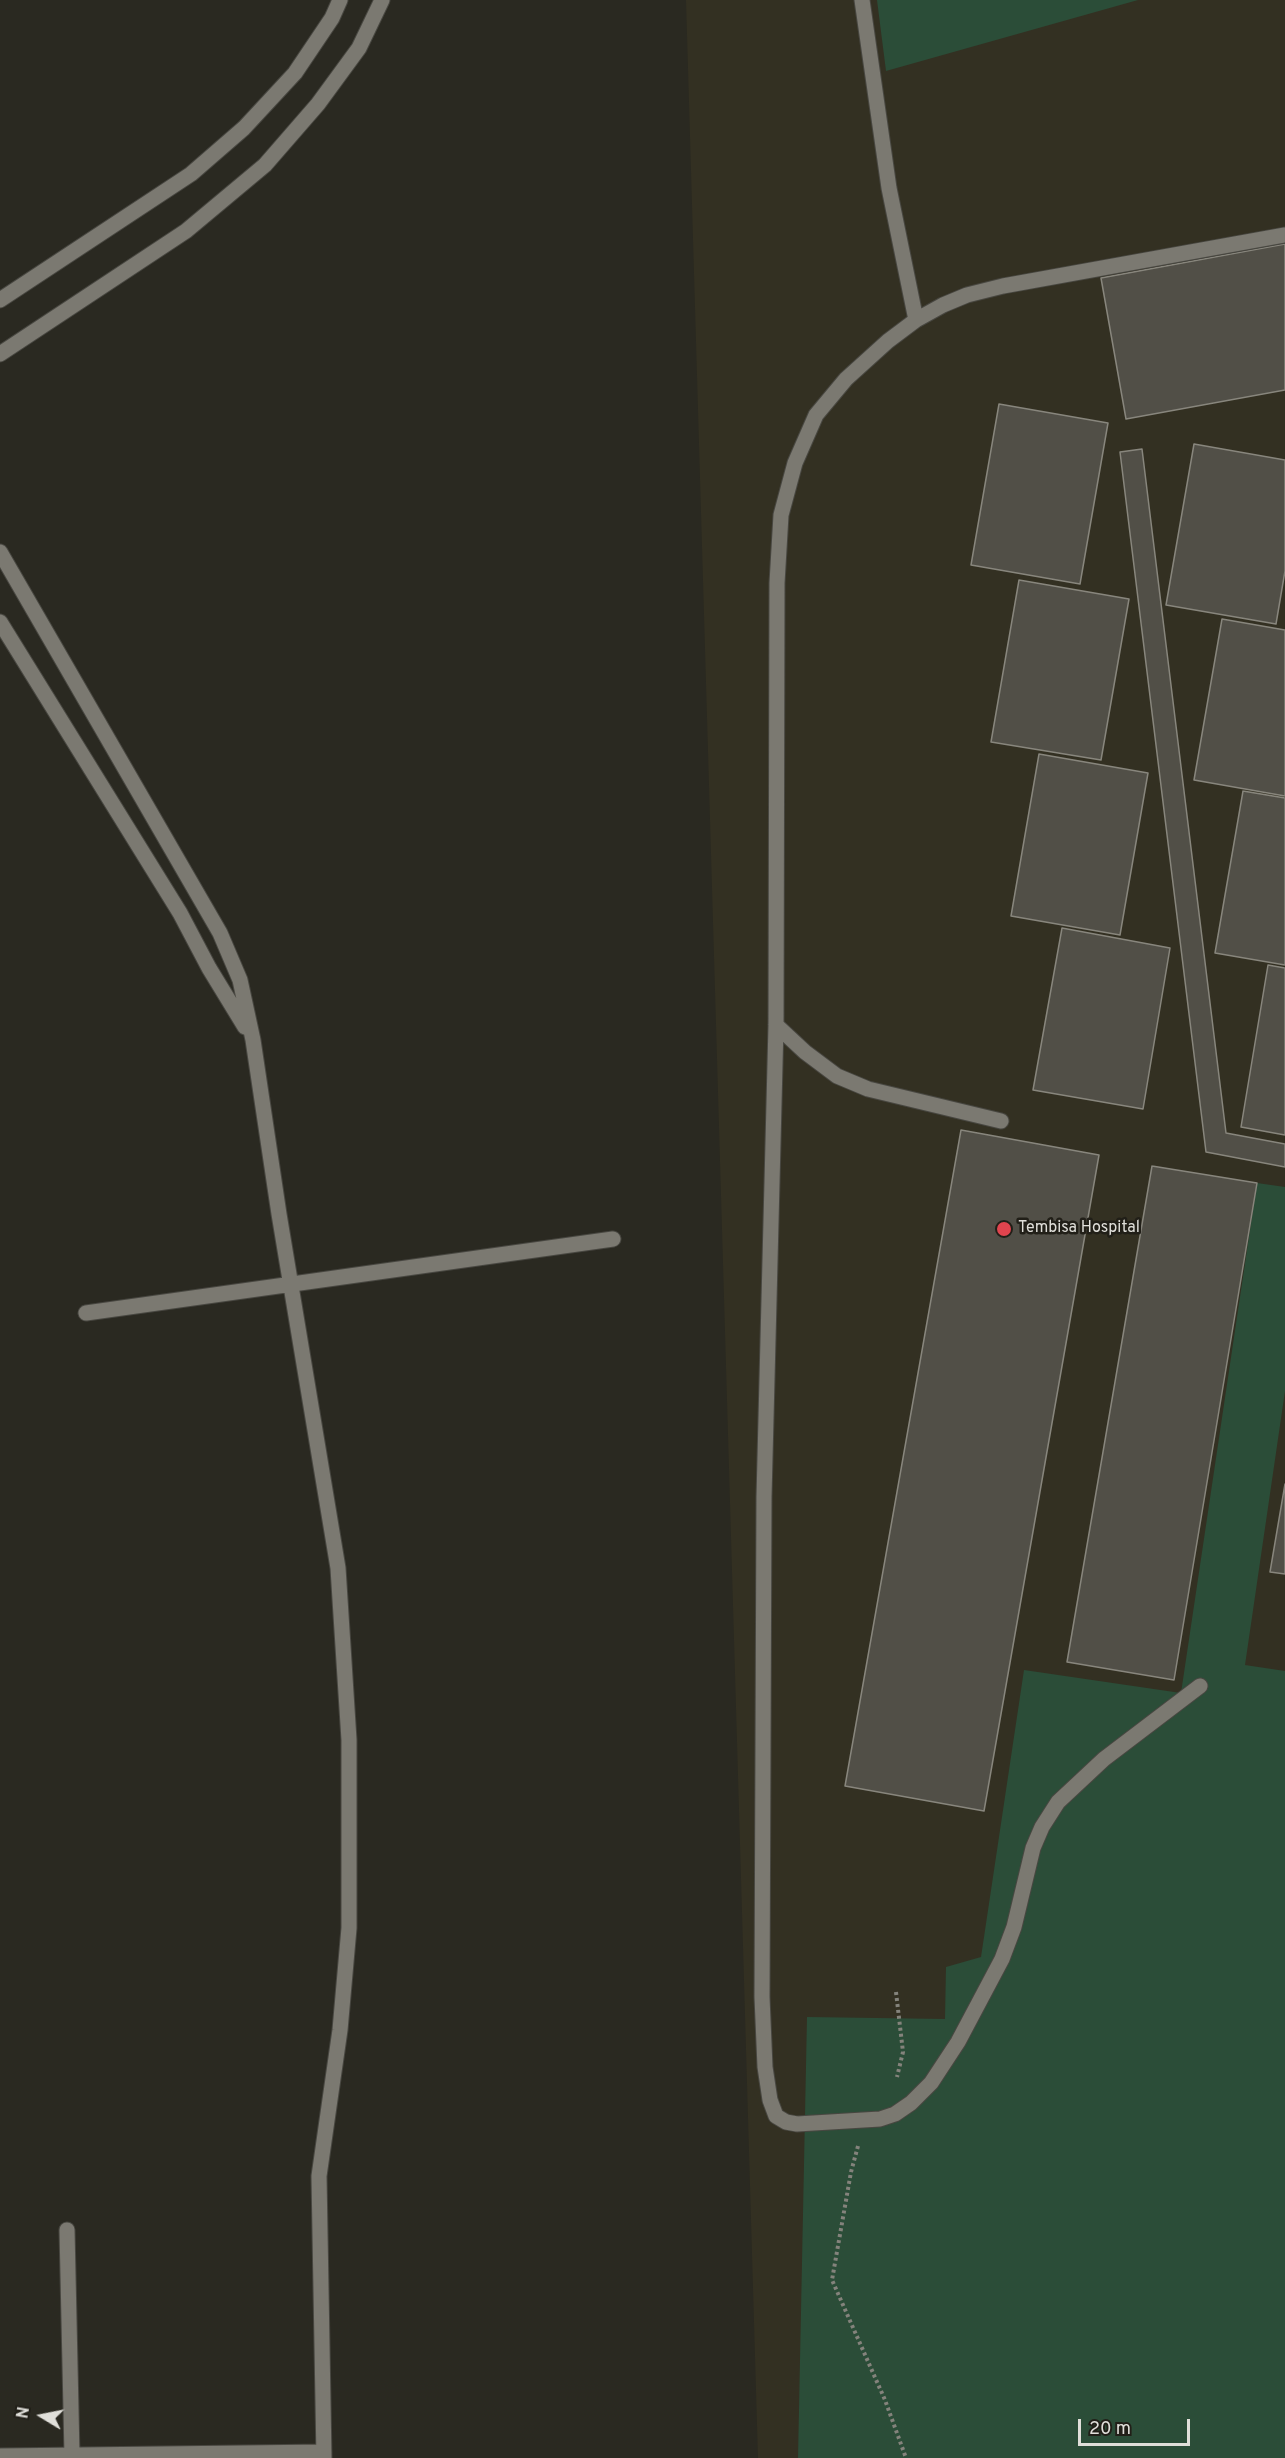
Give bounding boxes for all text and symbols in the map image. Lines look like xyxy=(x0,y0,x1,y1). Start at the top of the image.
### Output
place label: Tembisa Hospital xyxy=(1018,1219,1140,1239)
marker: Tembisa Hospital xyxy=(995,1220,1013,1238)
north arrow xyxy=(12,2386,72,2446)
text: N xyxy=(13,2405,35,2420)
scale bar xyxy=(1081,2407,1194,2445)
text: 20 m xyxy=(1089,2418,1131,2441)

